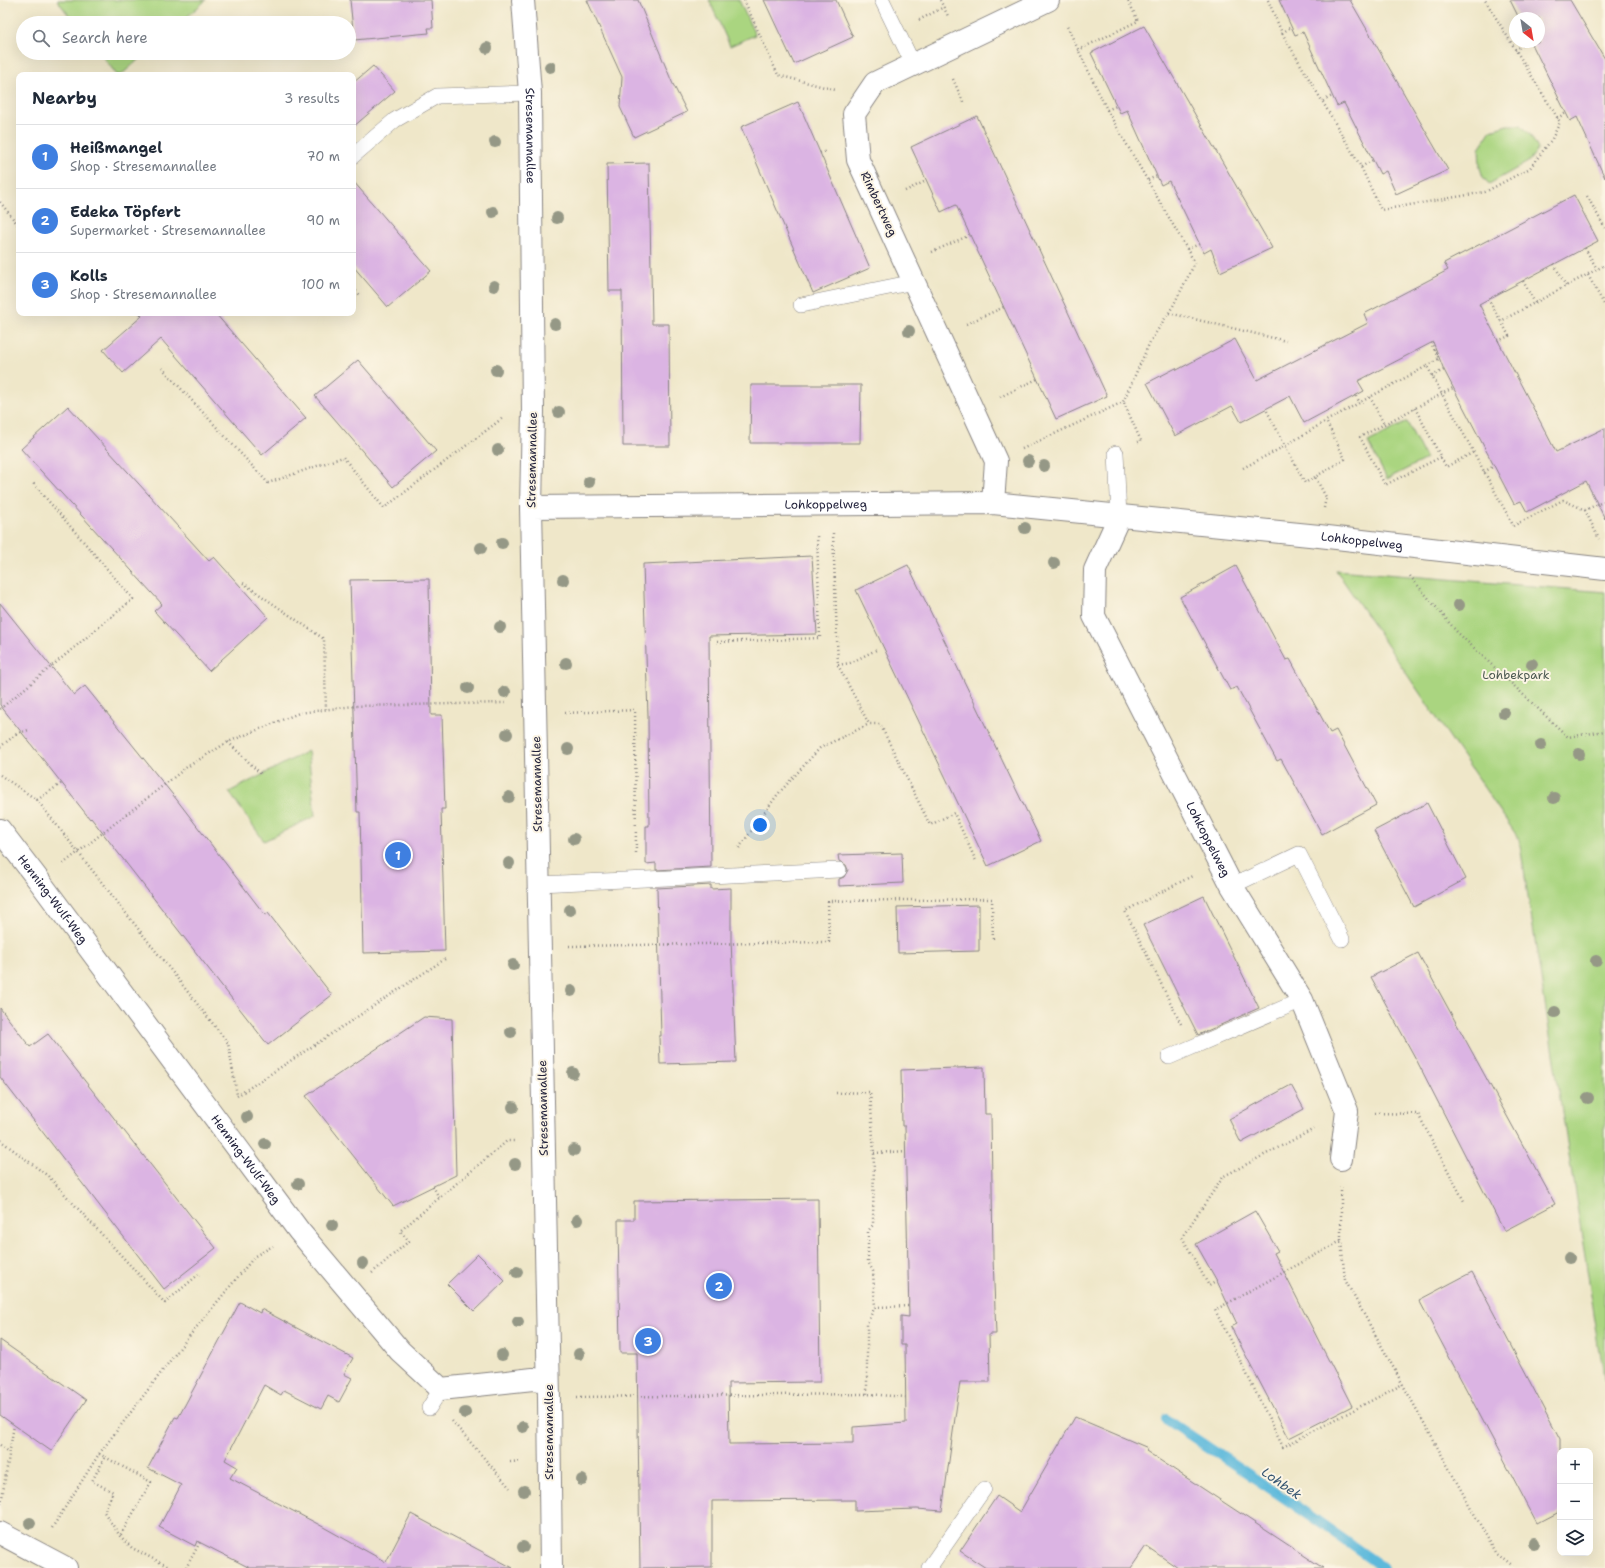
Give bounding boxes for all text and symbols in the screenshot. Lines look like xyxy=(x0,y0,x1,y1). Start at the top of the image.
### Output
north arrow xyxy=(1509,12,1545,48)
search box xyxy=(16,16,356,60)
icon: search xyxy=(30,27,52,49)
text: Search here xyxy=(62,28,148,48)
text: Nearby xyxy=(32,87,97,109)
street label: Stresemannallee xyxy=(522,87,539,184)
text: 3 results xyxy=(284,90,340,107)
text: Heißmangel xyxy=(70,138,162,158)
text: 1 xyxy=(42,148,48,165)
text: 70 m xyxy=(306,148,340,165)
text: Shop · Stresemannallee xyxy=(70,158,217,175)
street label: Rimbertweg xyxy=(857,169,901,239)
text: Edeka Töpfert xyxy=(70,202,181,222)
text: 2 xyxy=(40,212,50,229)
text: 90 m xyxy=(306,212,340,229)
text: Supermarket · Stresemannallee xyxy=(70,222,266,239)
text: Kolls xyxy=(70,266,108,286)
text: 3 xyxy=(40,276,50,293)
text: 100 m xyxy=(301,276,340,293)
text: Shop · Stresemannallee xyxy=(70,286,217,303)
street label: Stresemannallee xyxy=(523,412,541,508)
street label: Lohkoppelweg xyxy=(784,496,867,513)
street label: Lohkoppelweg xyxy=(1320,528,1404,554)
park label: Lohbekpark xyxy=(1482,667,1550,683)
street label: Stresemannallee xyxy=(528,736,546,832)
street label: Lohkoppelweg xyxy=(1182,799,1234,880)
your location xyxy=(750,815,770,835)
pin: 1 xyxy=(385,840,411,870)
street label: Henning-Wulf-Weg xyxy=(14,851,91,947)
street label: Stresemannallee xyxy=(534,1060,552,1156)
street label: Henning-Wulf-Weg xyxy=(207,1111,284,1207)
pin: 2 xyxy=(706,1271,732,1301)
pin: 3 xyxy=(635,1326,661,1356)
street label: Stresemannallee xyxy=(541,1384,557,1480)
map controls xyxy=(1557,1448,1593,1556)
button: + xyxy=(1557,1448,1593,1484)
water label: Lohbek xyxy=(1258,1463,1306,1504)
button: − xyxy=(1557,1484,1593,1520)
button: layers xyxy=(1557,1520,1593,1556)

